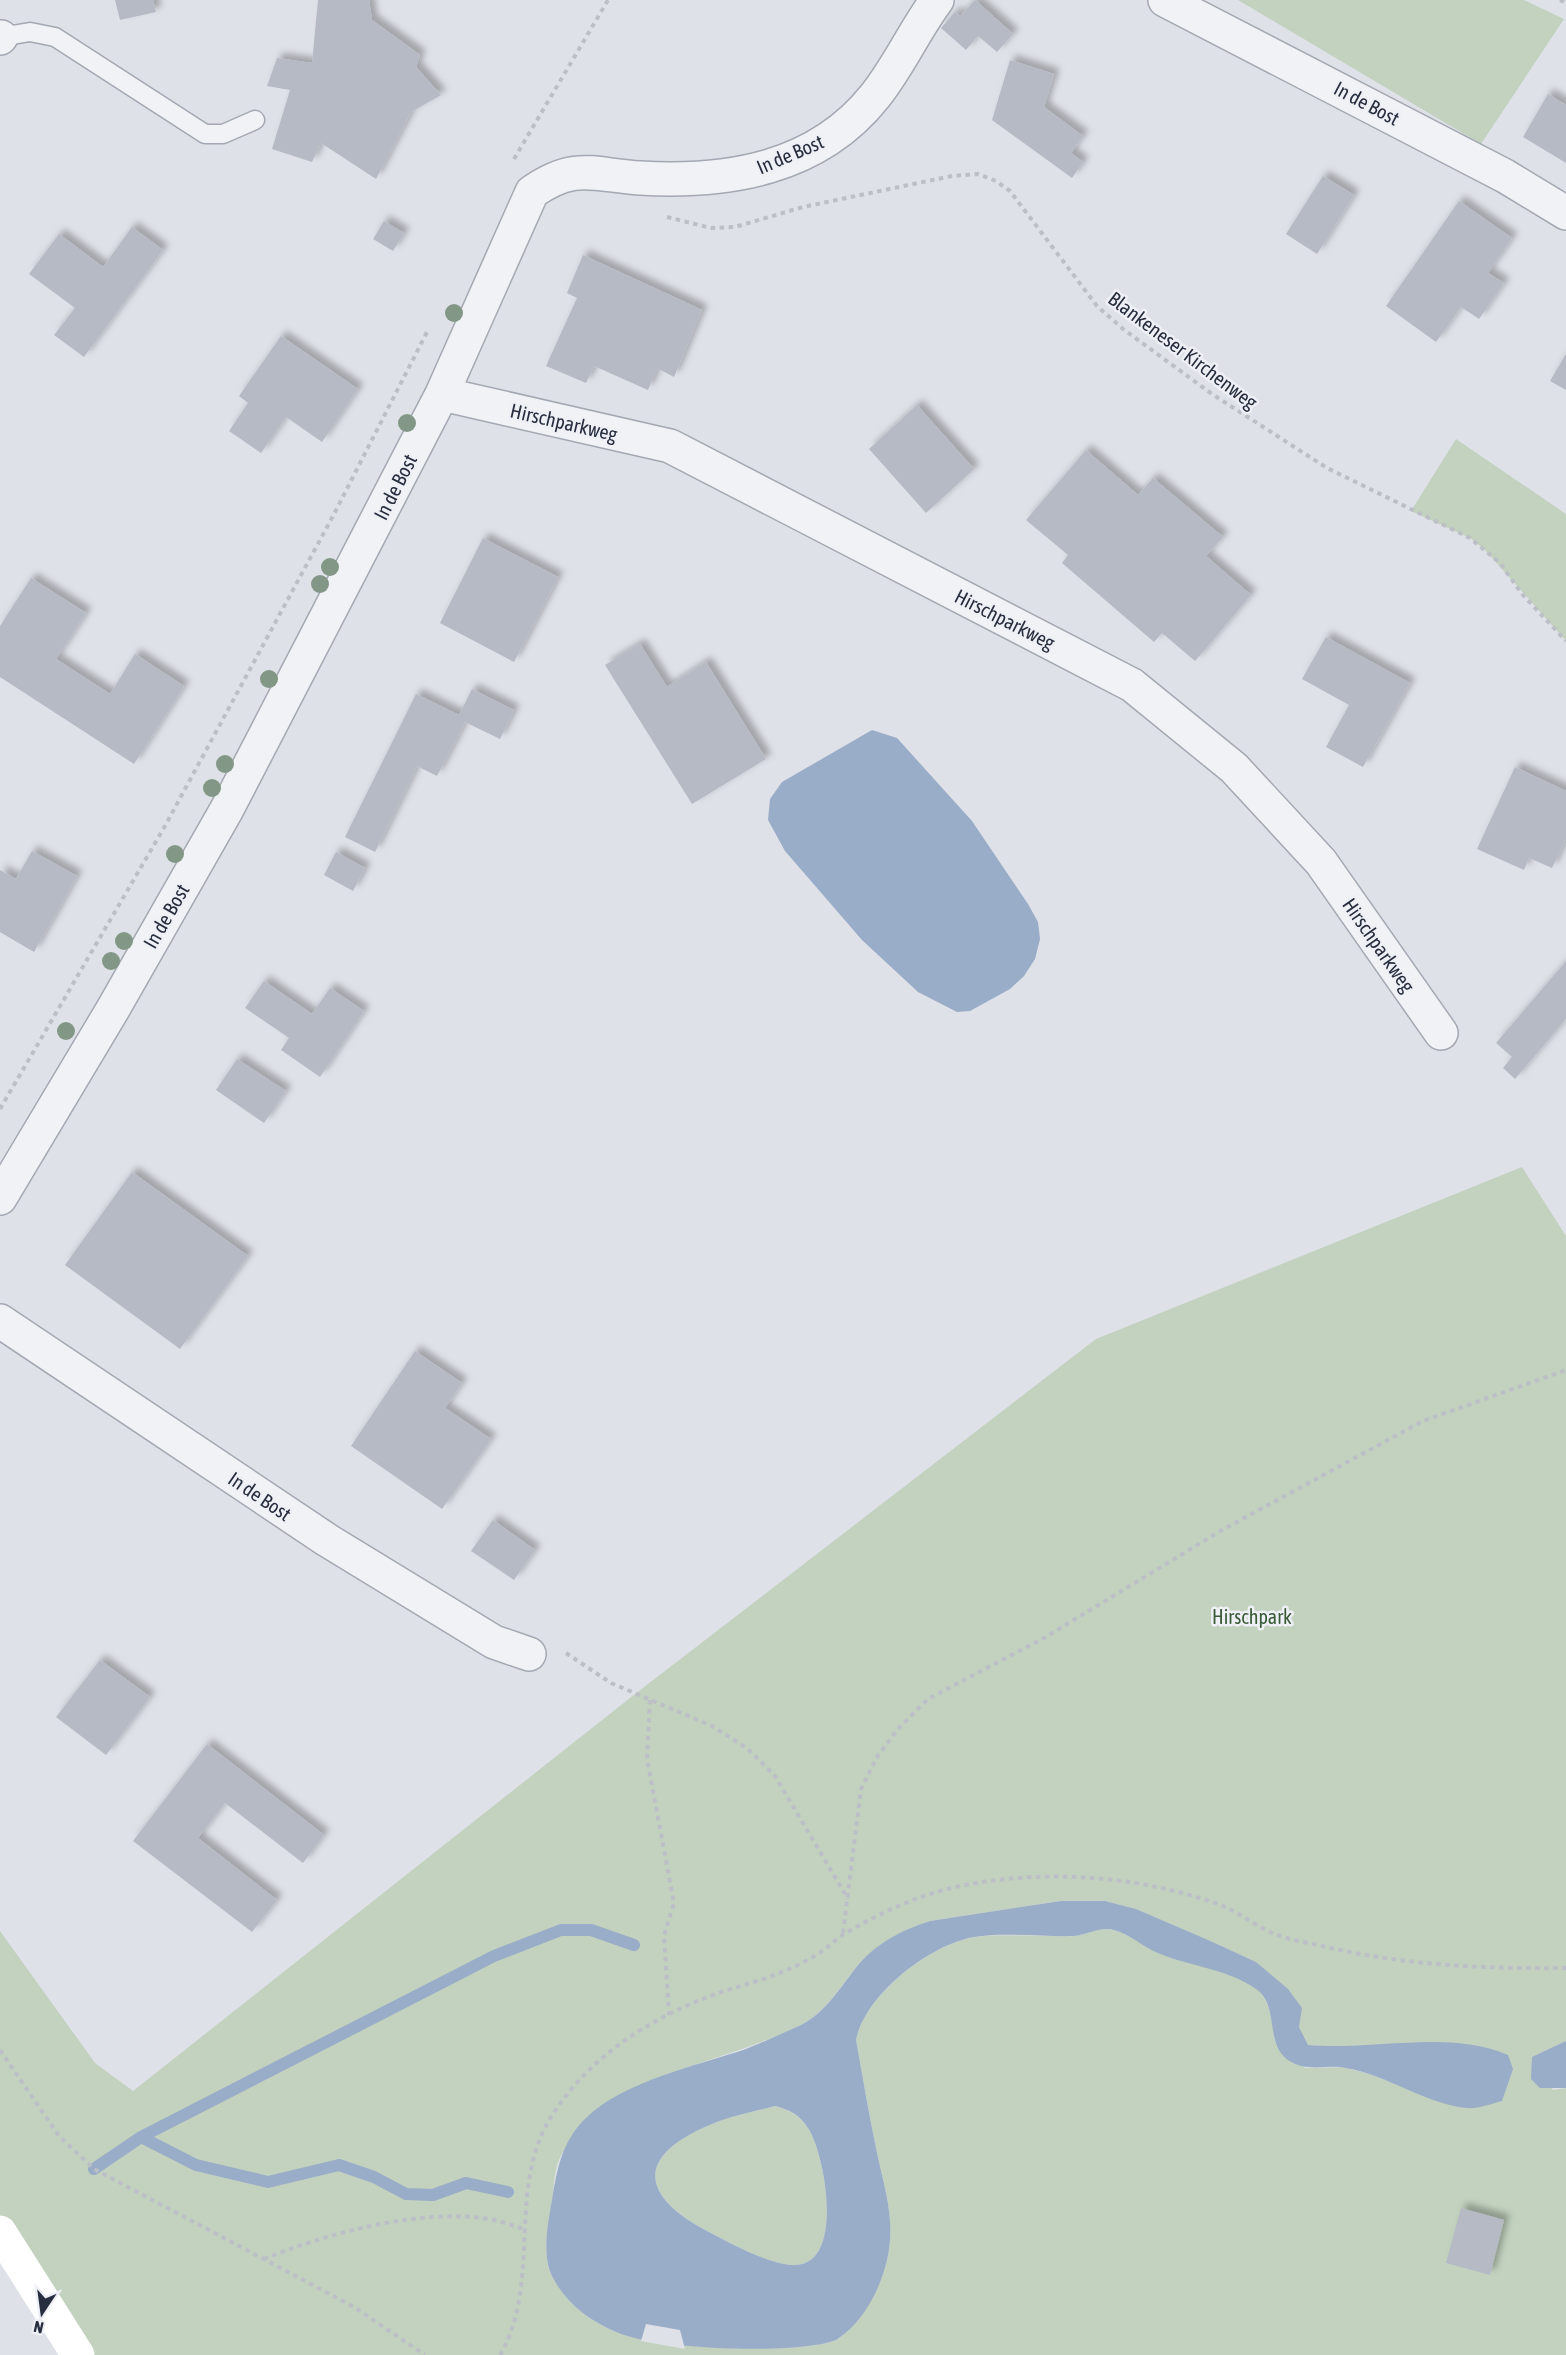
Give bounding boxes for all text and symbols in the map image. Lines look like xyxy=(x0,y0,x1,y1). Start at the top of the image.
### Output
street label: In de Bost xyxy=(1330,76,1404,130)
street label: In de Bost xyxy=(753,130,827,178)
street label: Blankeneser Kirchenweg xyxy=(1104,287,1262,414)
street label: Hirschparkweg xyxy=(508,399,620,446)
street label: In de Bost xyxy=(369,450,421,524)
street label: Hirschparkweg xyxy=(951,584,1059,654)
street label: In de Bost xyxy=(138,880,194,952)
street label: Hirschparkweg xyxy=(1338,894,1420,997)
street label: In de Bost xyxy=(224,1467,296,1525)
park label: Hirschpark xyxy=(1212,1605,1292,1628)
north arrow xyxy=(12,2283,72,2343)
text: N xyxy=(32,2318,45,2337)

